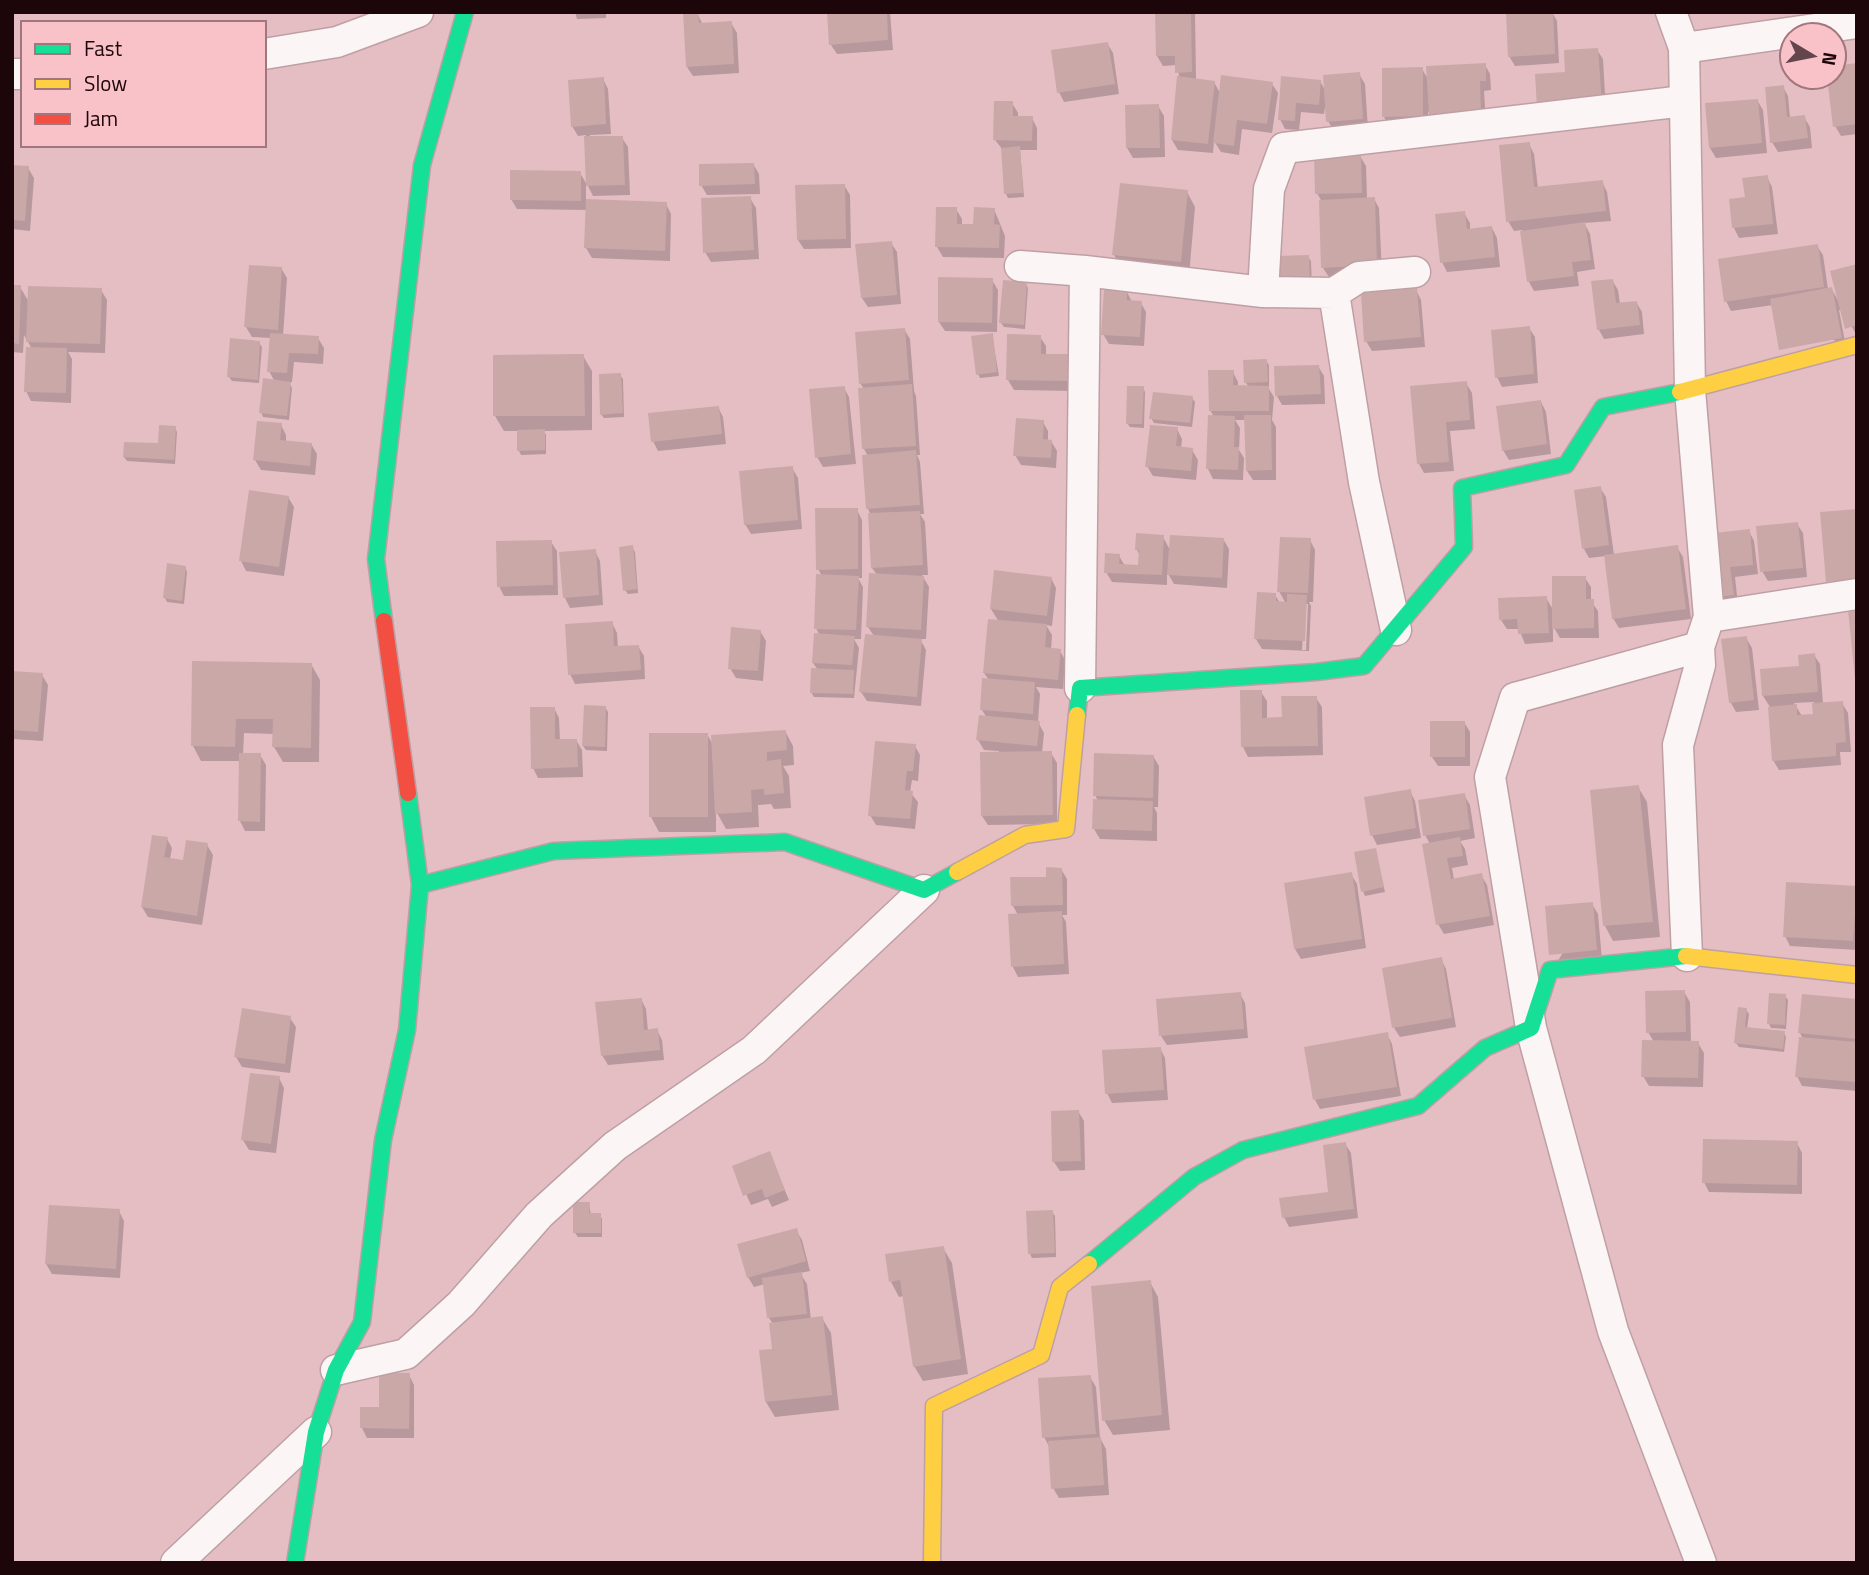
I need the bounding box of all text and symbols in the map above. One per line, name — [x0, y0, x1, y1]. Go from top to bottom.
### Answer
legend — [21, 21, 266, 147]
north arrow — [1778, 21, 1848, 91]
text: Fast — [84, 32, 123, 64]
text: N — [1815, 50, 1846, 68]
text: Slow — [84, 67, 127, 99]
text: Jam — [84, 102, 118, 134]

